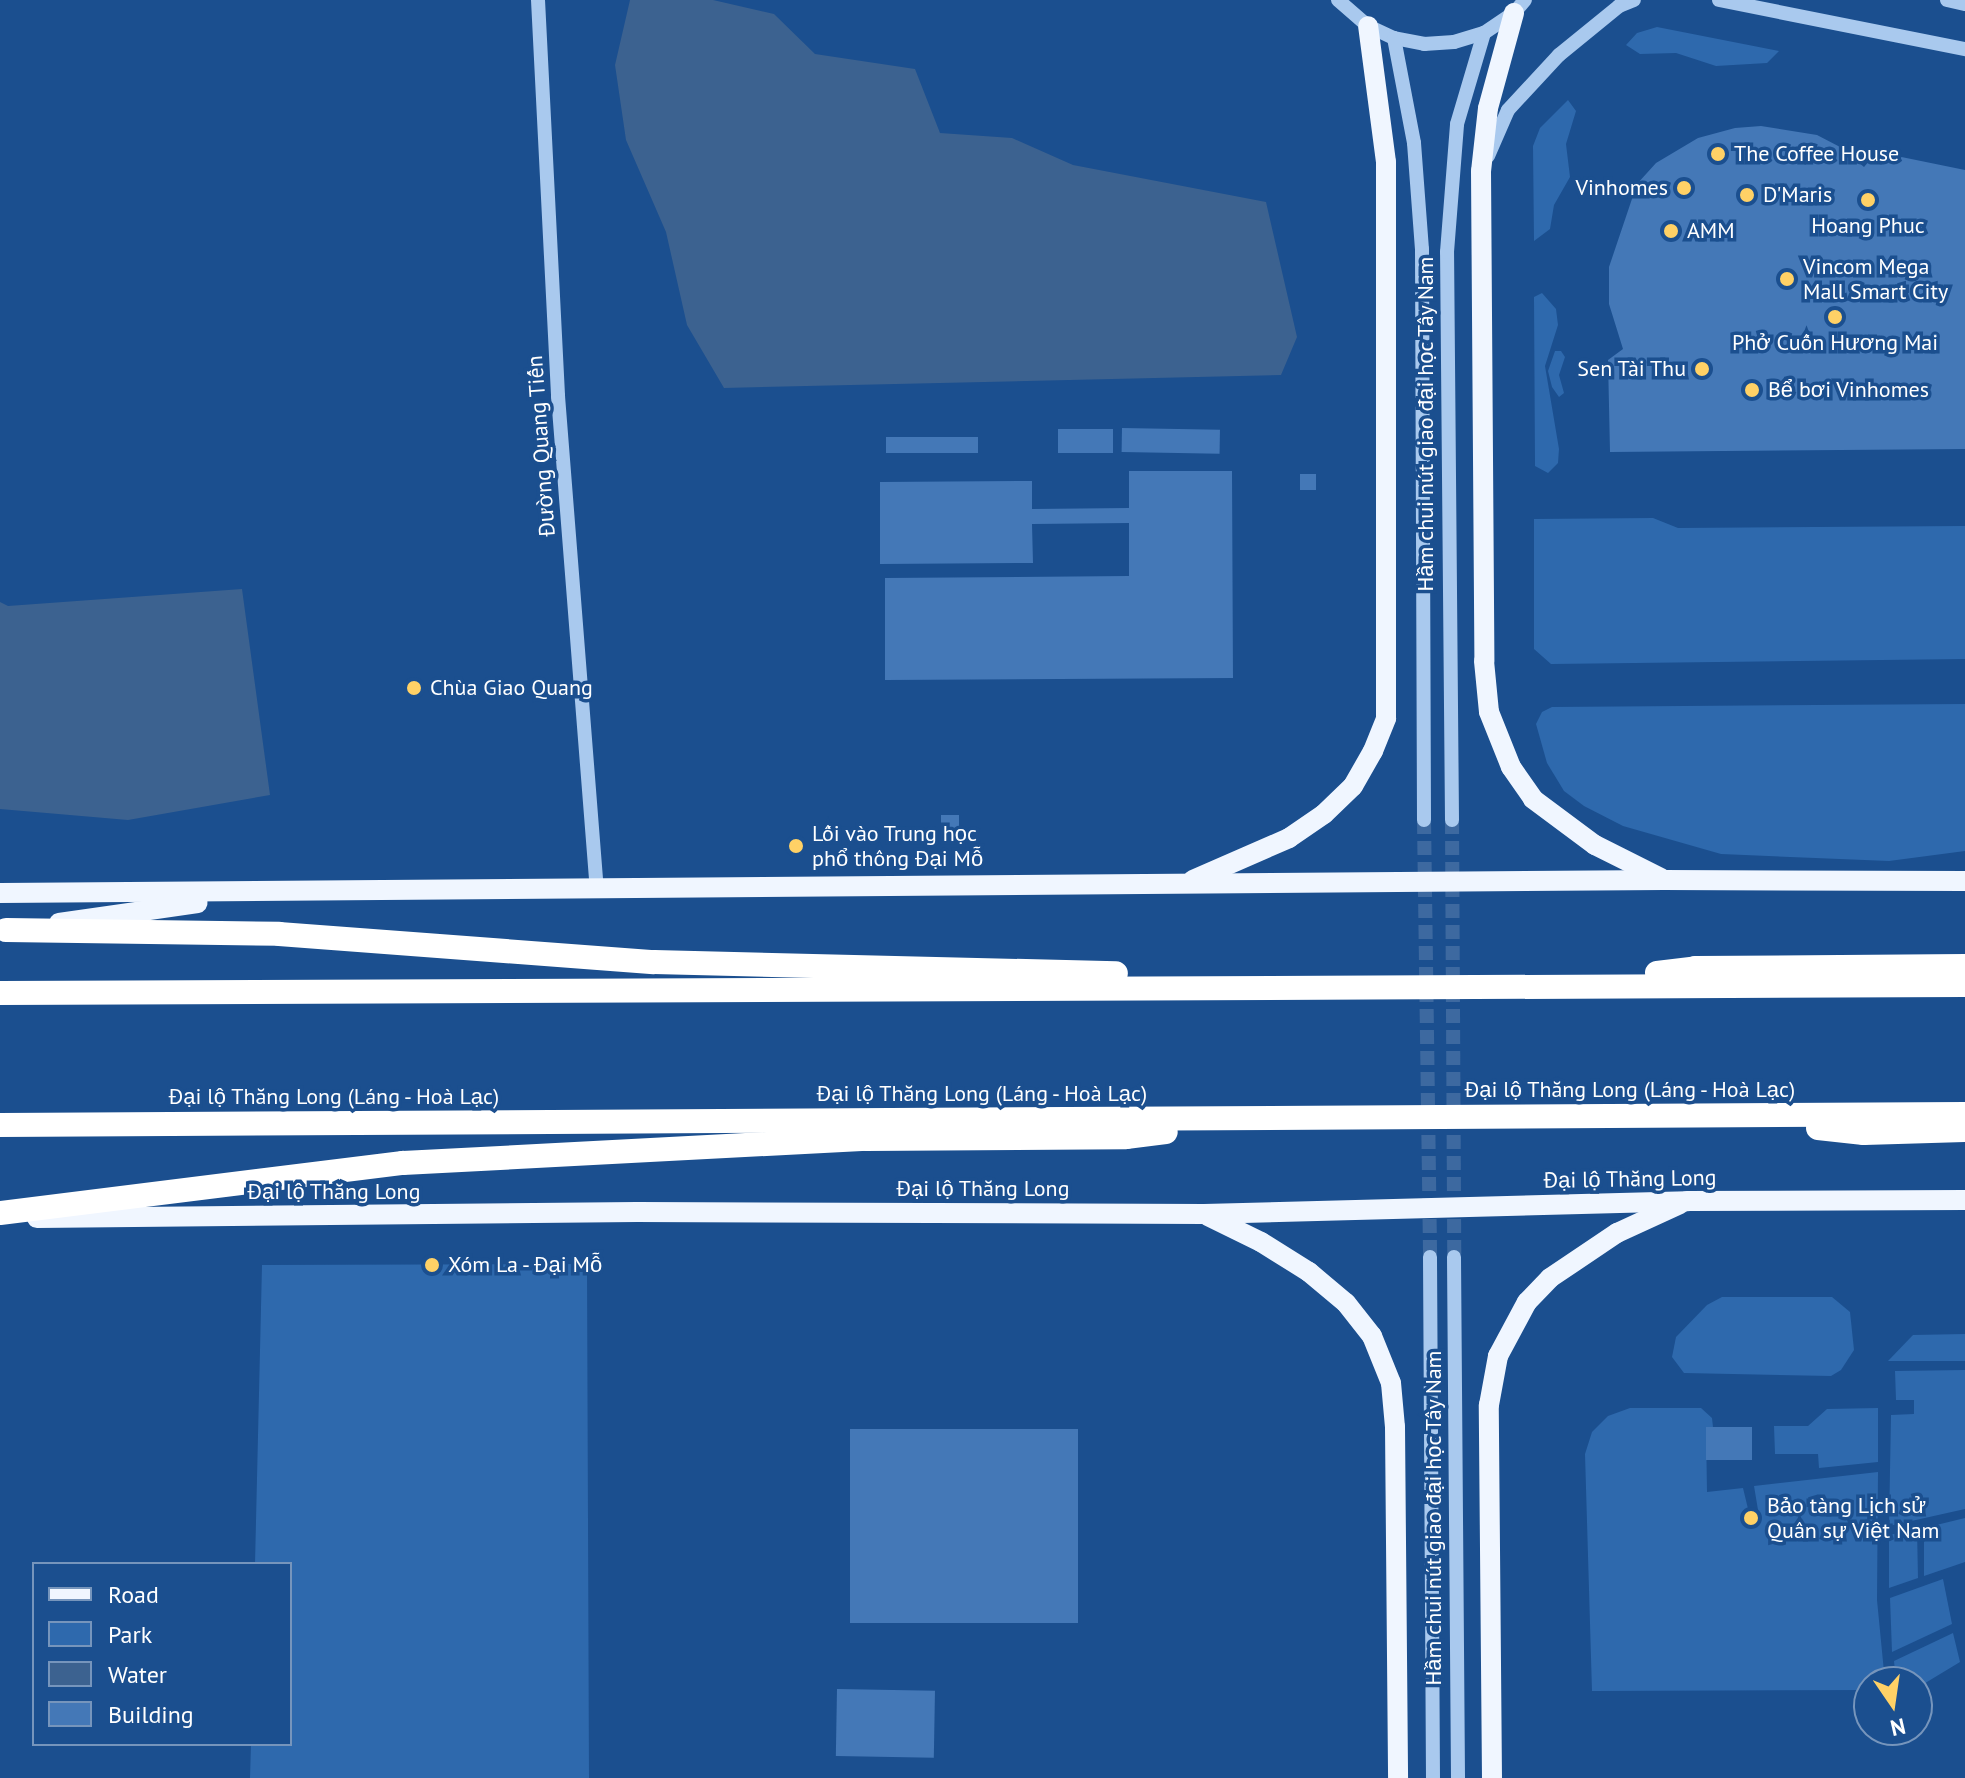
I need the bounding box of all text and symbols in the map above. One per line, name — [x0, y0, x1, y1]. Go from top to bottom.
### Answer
place label: The Coffee House — [1734, 141, 1899, 167]
marker: The Coffee House — [1709, 145, 1727, 163]
place label: Vinhomes — [1575, 175, 1668, 201]
marker: Vinhomes — [1675, 179, 1693, 197]
place label: D'Maris — [1763, 182, 1832, 208]
marker: D'Maris — [1738, 186, 1756, 204]
marker: Hoang Phuc — [1859, 191, 1877, 209]
place label: Hoang Phuc — [1811, 213, 1925, 239]
place label: AMM — [1687, 218, 1735, 244]
marker: AMM — [1662, 222, 1680, 240]
place label: Vincom Mega Mall Smart City — [1803, 253, 1948, 304]
street label: Hầm chui nút giao đại học Tây Nam — [1413, 256, 1439, 592]
marker: Vincom Mega Mall Smart City — [1778, 270, 1796, 288]
marker: Phở Cuốn Hương Mai — [1826, 308, 1844, 326]
place label: Phở Cuốn Hương Mai — [1732, 330, 1938, 356]
street label: Đường Quang Tiến — [521, 354, 561, 538]
place label: Sen Tài Thu — [1576, 356, 1686, 382]
marker: Sen Tài Thu — [1693, 360, 1711, 378]
place label: Bể bơi Vinhomes — [1768, 377, 1930, 403]
marker: Bể bơi Vinhomes — [1743, 381, 1761, 399]
place label: Chùa Giao Quang — [430, 675, 593, 701]
marker: Chùa Giao Quang — [405, 679, 423, 697]
place label: Lối vào Trung học phổ thông Đại Mỗ — [812, 820, 983, 872]
marker: Lối vào Trung học phổ thông Đại Mỗ — [787, 837, 805, 855]
street label: Đại lộ Thăng Long (Láng - Hoà Lạc) — [1463, 1077, 1797, 1103]
street label: Đại lộ Thăng Long (Láng - Hoà Lạc) — [815, 1081, 1149, 1107]
street label: Đại lộ Thăng Long (Láng - Hoà Lạc) — [167, 1084, 501, 1110]
street label: Đại lộ Thăng Long — [1543, 1164, 1717, 1194]
street label: Đại lộ Thăng Long — [896, 1176, 1070, 1202]
street label: Đại lộ Thăng Long — [247, 1179, 421, 1205]
place label: Xóm La - Đại Mỗ — [448, 1252, 606, 1278]
marker: Xóm La - Đại Mỗ — [423, 1256, 441, 1274]
street label: Hầm chui nút giao đại học Tây Nam — [1421, 1350, 1447, 1686]
place label: Bảo tàng Lịch sử Quân sự Việt Nam — [1767, 1492, 1940, 1544]
marker: Bảo tàng Lịch sử Quân sự Việt Nam — [1742, 1509, 1760, 1527]
legend — [32, 1562, 292, 1746]
text: Road — [108, 1579, 159, 1610]
text: Park — [108, 1619, 152, 1650]
text: Water — [108, 1659, 167, 1690]
north arrow — [1853, 1666, 1933, 1746]
text: Building — [108, 1699, 194, 1730]
text: N — [1888, 1712, 1908, 1743]

